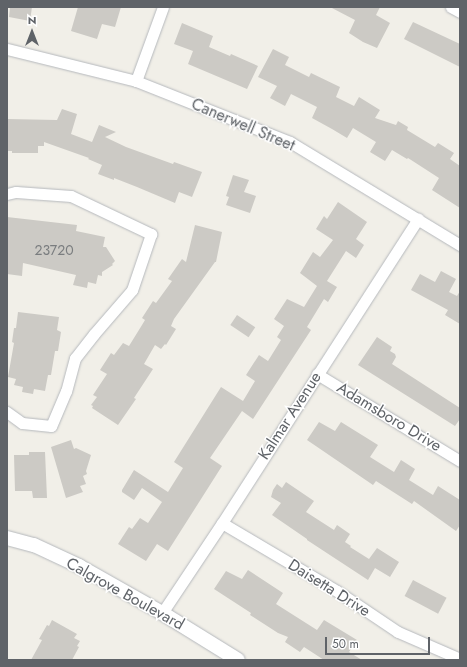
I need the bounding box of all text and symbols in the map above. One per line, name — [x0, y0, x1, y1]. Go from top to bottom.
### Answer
north arrow — [12, 12, 52, 52]
text: N — [28, 12, 36, 28]
street label: Canerwell Street — [188, 95, 298, 155]
house number: 23720 — [34, 242, 74, 258]
street label: Kalmar Avenue — [255, 369, 325, 463]
street label: Adamsboro Drive — [333, 378, 445, 456]
street label: Calgrove Boulevard — [63, 554, 187, 634]
street label: Daisetta Drive — [284, 555, 374, 621]
scale bar — [327, 629, 432, 655]
text: 50 m — [332, 635, 359, 653]

